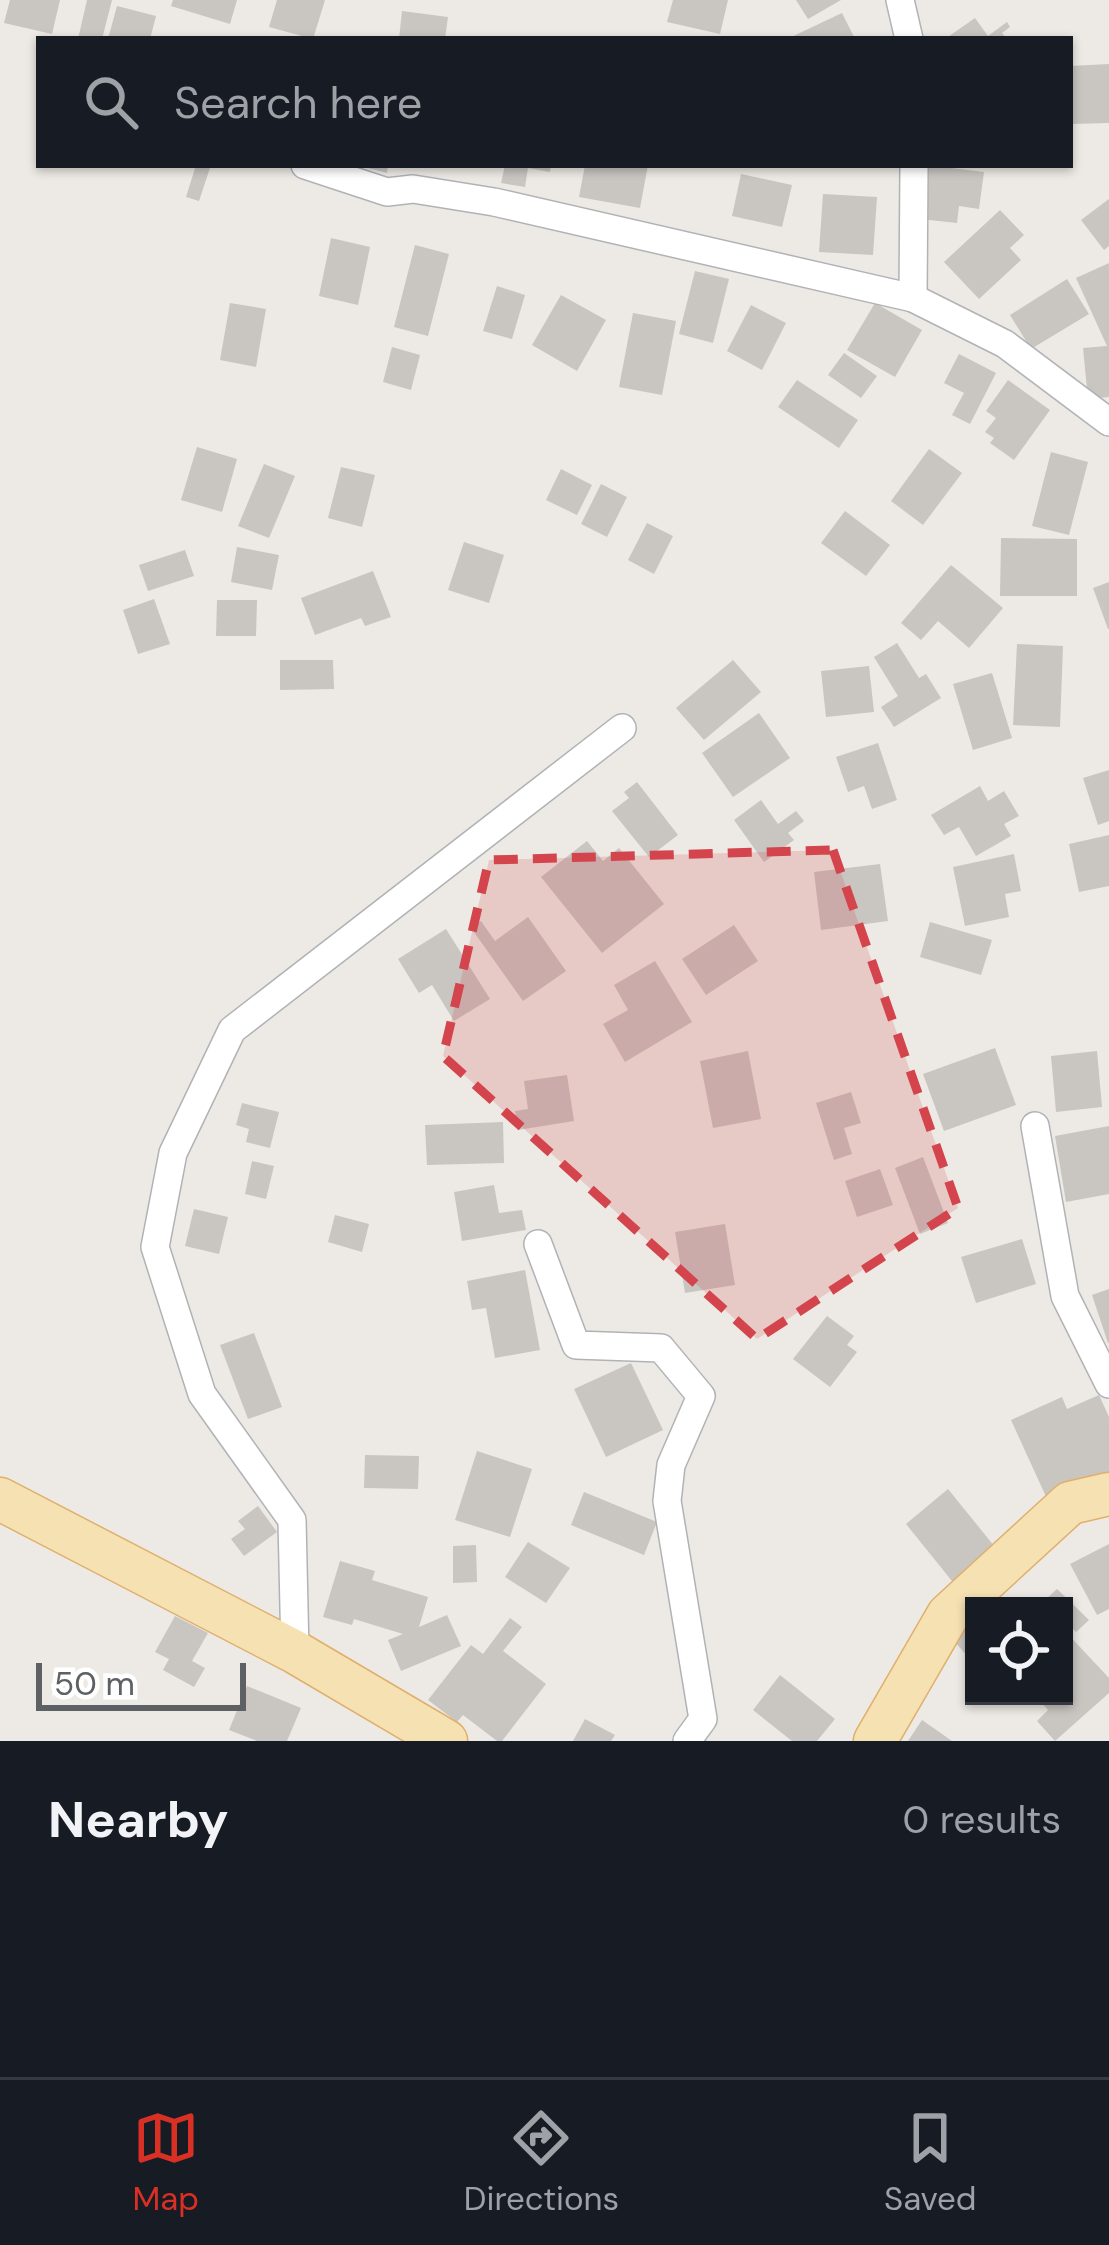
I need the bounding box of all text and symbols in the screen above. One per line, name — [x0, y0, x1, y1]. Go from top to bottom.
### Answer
search box — [36, 36, 1073, 168]
icon: search — [78, 69, 144, 135]
text: Search here — [174, 73, 422, 132]
map controls — [965, 1597, 1073, 1705]
button: locate — [965, 1597, 1073, 1705]
scale bar — [36, 1657, 246, 1710]
text: 50 m — [54, 1662, 135, 1705]
text: Nearby — [48, 1786, 229, 1853]
text: 0 results — [903, 1794, 1061, 1845]
tab: Map — [132, 2105, 199, 2220]
tab: Directions — [464, 2105, 619, 2220]
tab: Saved — [884, 2105, 977, 2220]

